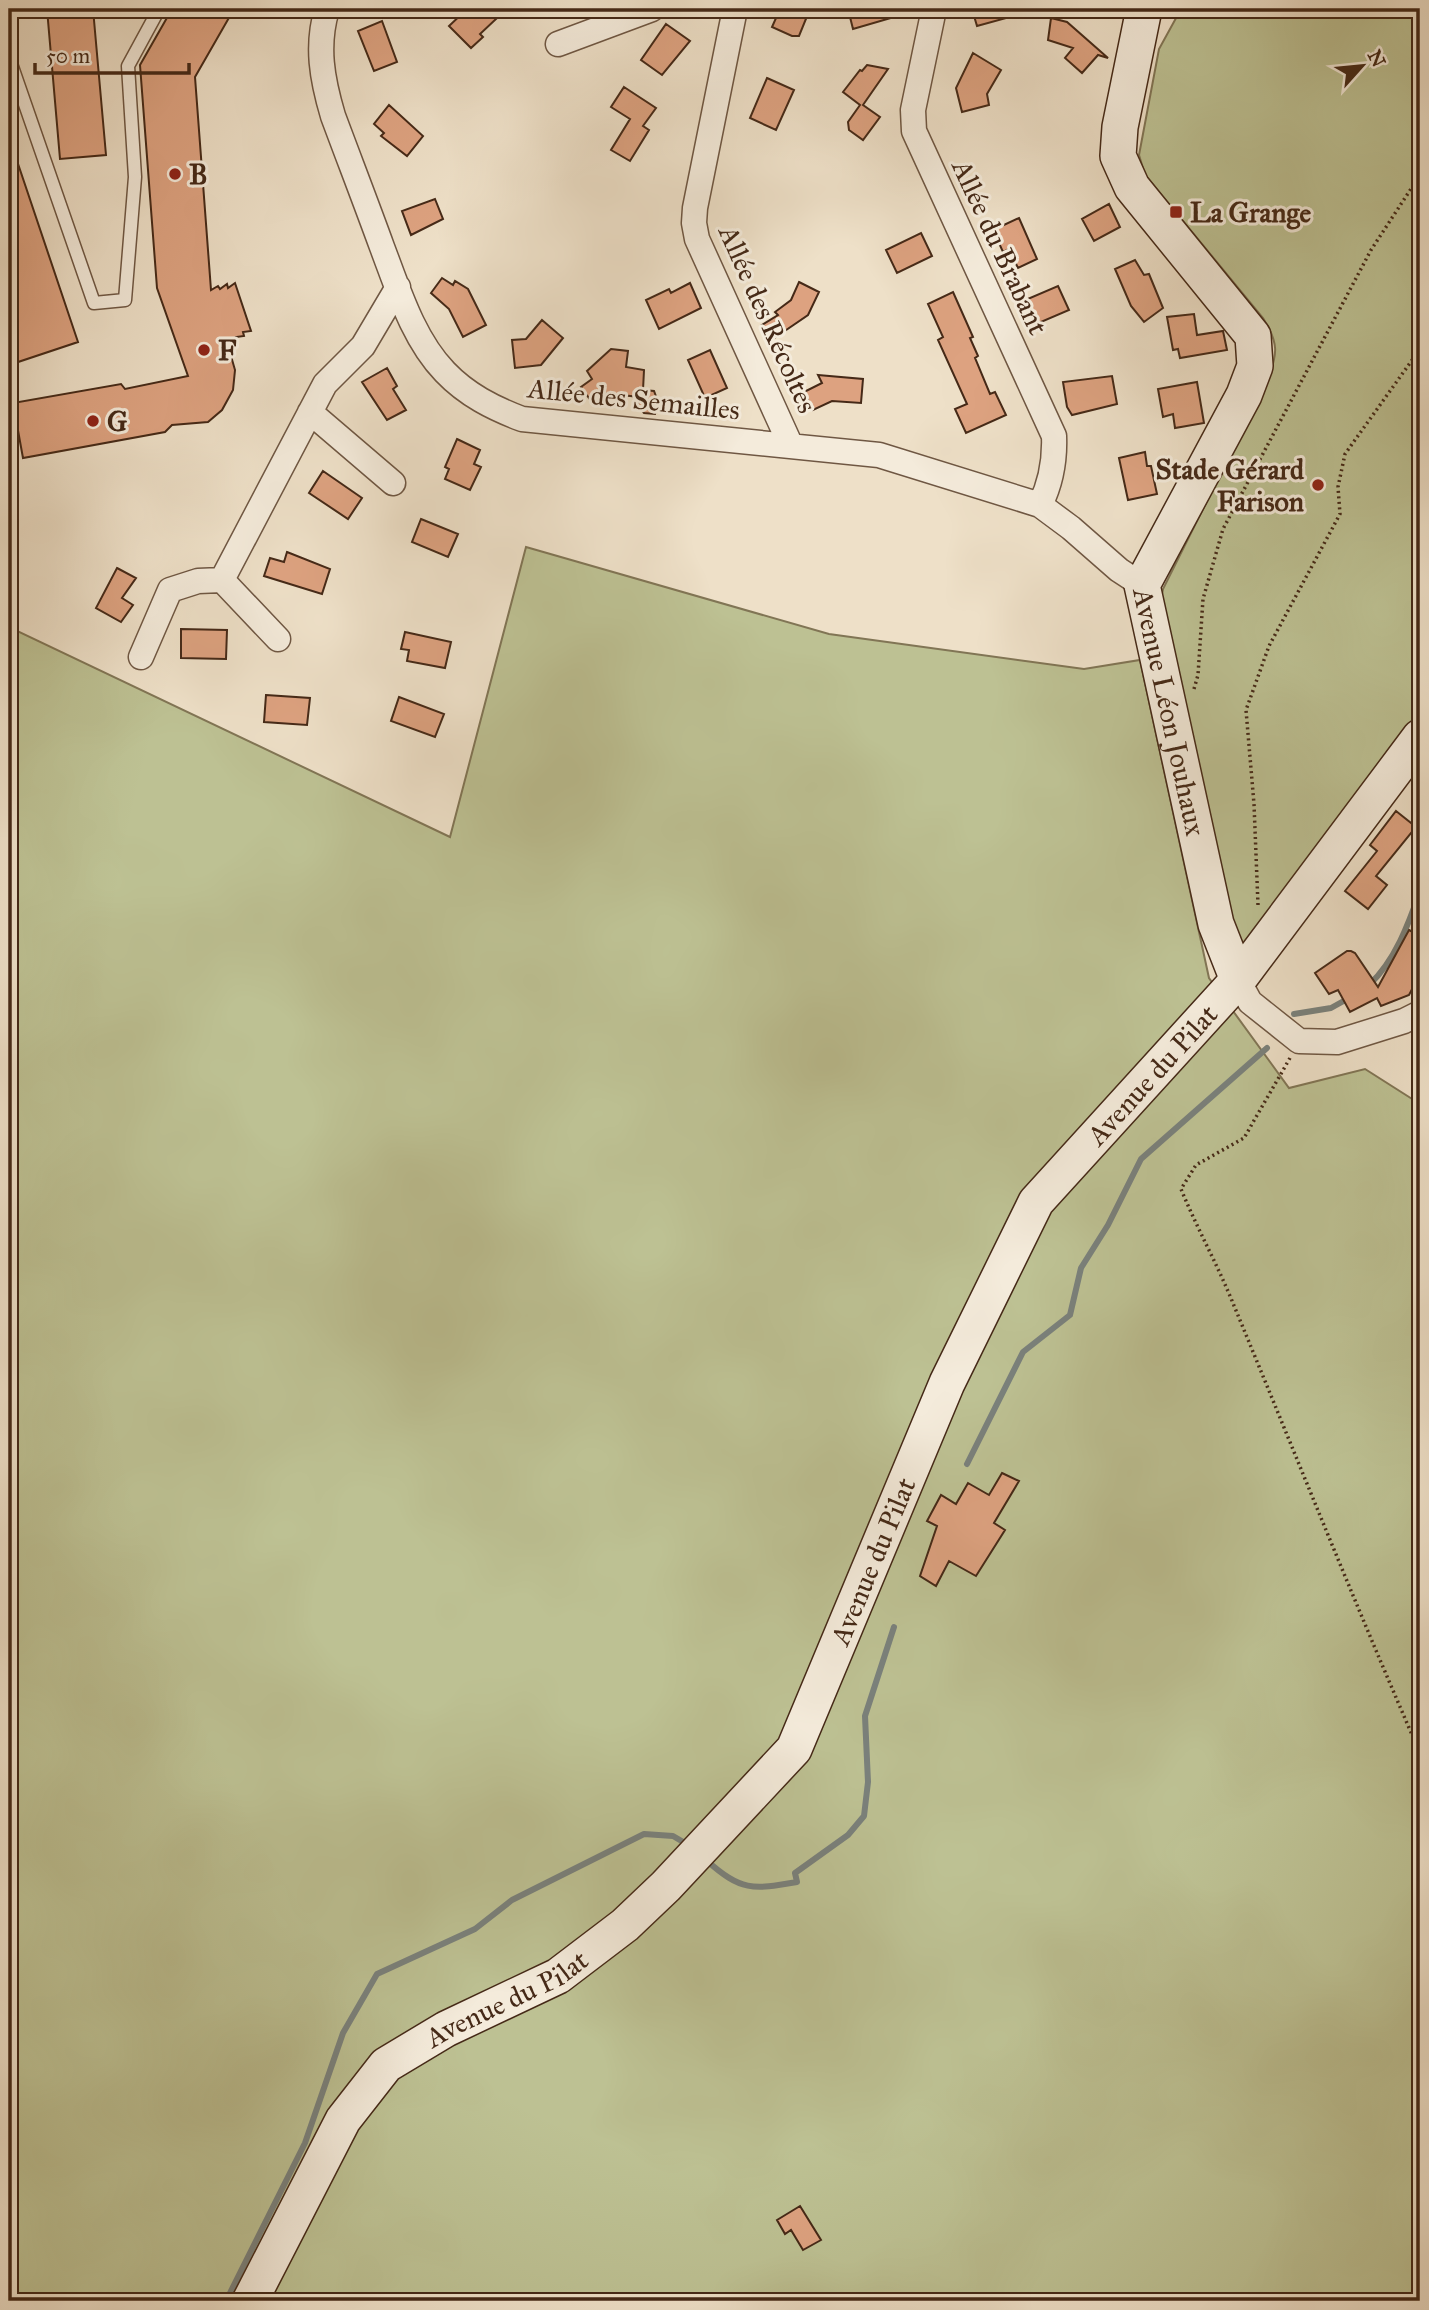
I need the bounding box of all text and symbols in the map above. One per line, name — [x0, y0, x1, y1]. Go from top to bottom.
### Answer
scale bar — [35, 32, 189, 76]
north arrow — [1328, 32, 1398, 102]
text: 50 m — [46, 43, 91, 69]
text: N — [1363, 46, 1391, 71]
street label: Allée du Brabant — [944, 153, 1056, 340]
place label: B — [189, 157, 208, 192]
marker: B — [167, 166, 183, 182]
place label: La Grange — [1190, 195, 1312, 230]
marker: La Grange — [1168, 204, 1184, 220]
street label: Allée des Récoltes — [711, 219, 825, 418]
place label: F — [218, 333, 237, 368]
marker: F — [196, 342, 212, 358]
street label: Allée des Semailles — [525, 370, 742, 428]
place label: G — [107, 404, 128, 439]
marker: G — [85, 413, 101, 429]
place label: Stade Gérard Farison — [1156, 452, 1305, 519]
marker: Stade Gérard Farison — [1310, 477, 1326, 493]
street label: Avenue Léon Jouhaux — [1125, 584, 1214, 840]
street label: Avenue du Pilat — [1078, 997, 1225, 1153]
street label: Avenue du Pilat — [822, 1472, 923, 1651]
street label: Avenue du Pilat — [418, 1942, 595, 2056]

